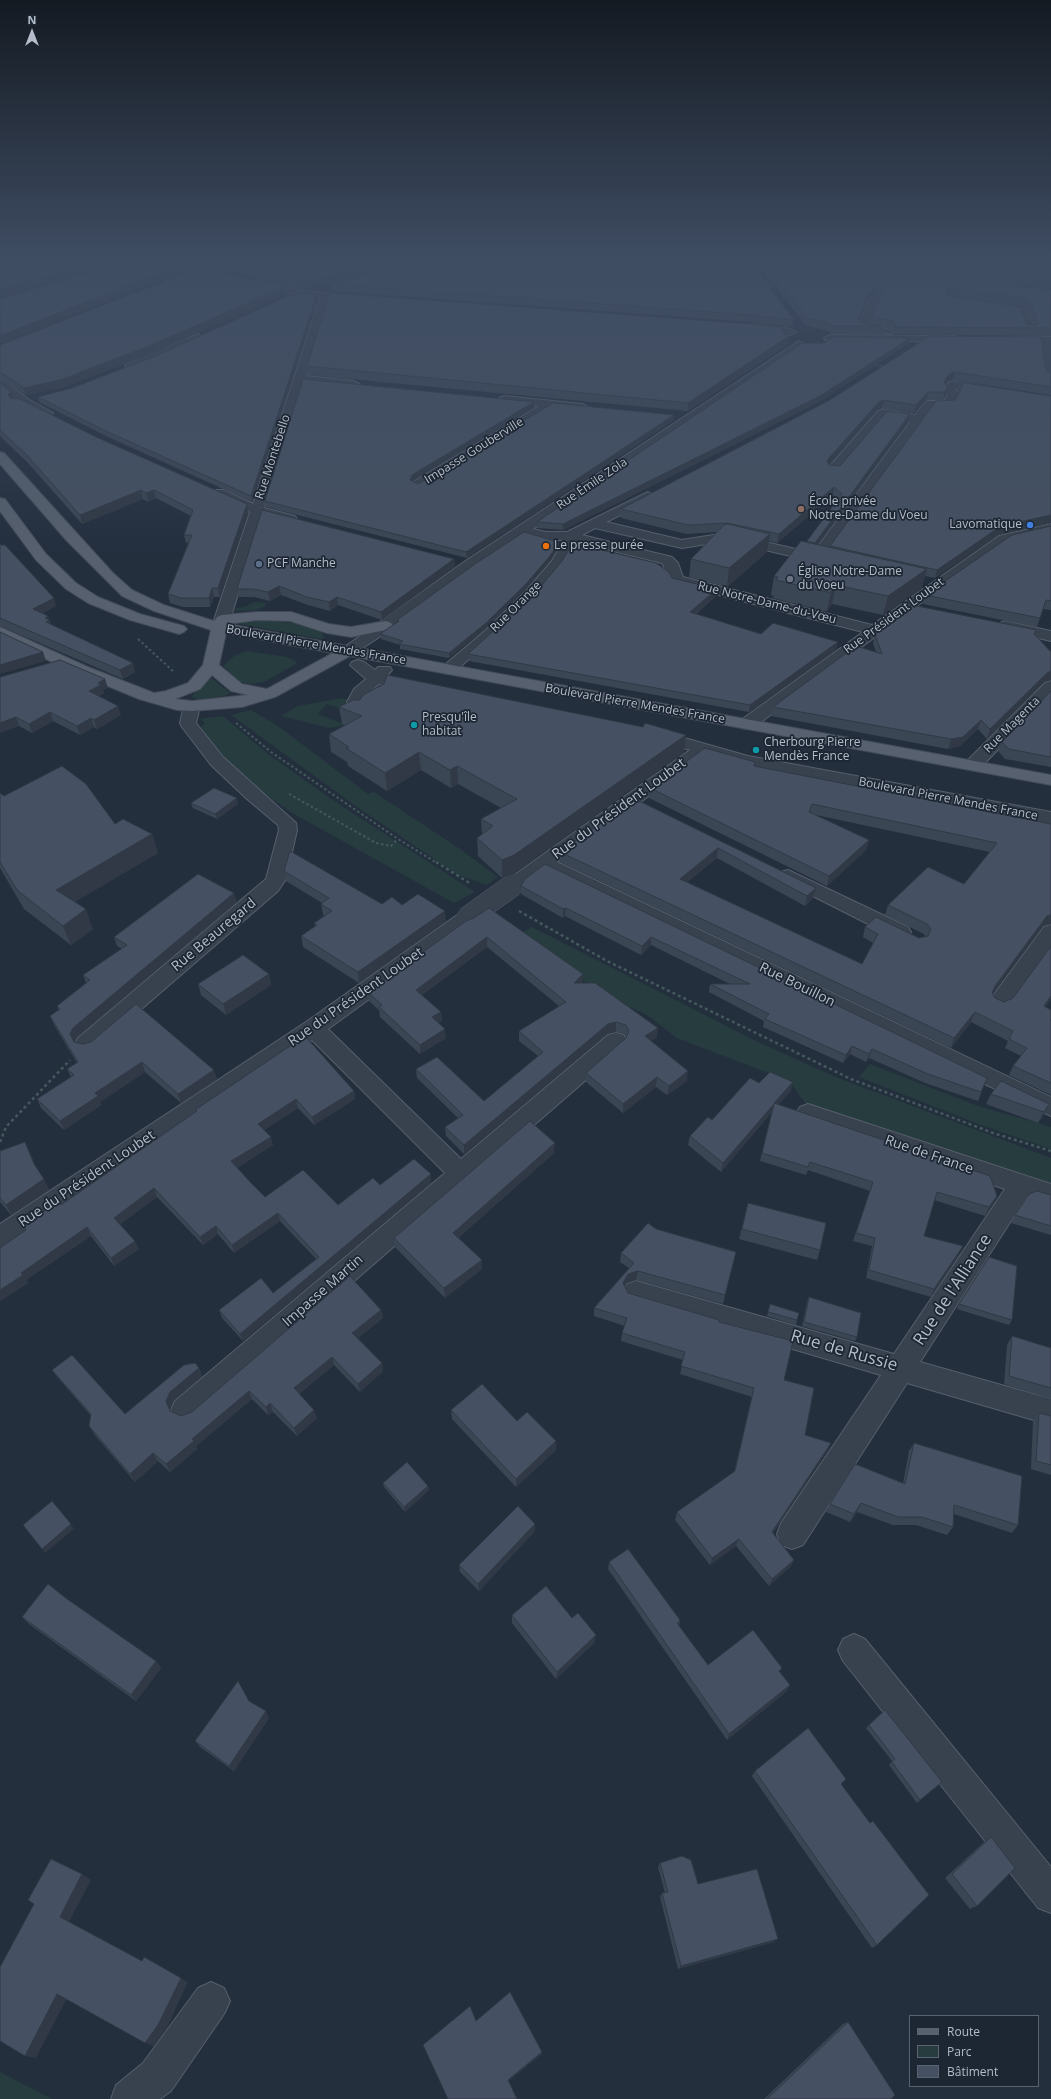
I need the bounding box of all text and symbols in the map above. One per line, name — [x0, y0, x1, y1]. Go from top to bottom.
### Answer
north arrow — [12, 12, 52, 52]
text: N — [28, 12, 36, 27]
street label: Rue Montebello — [252, 413, 294, 501]
street label: Impasse Gouberville — [422, 415, 526, 487]
street label: Rue Émile Zola — [554, 455, 630, 513]
place label: École privée Notre-Dame du Voeu — [809, 495, 928, 523]
marker: École privée Notre-Dame du Voeu — [796, 504, 806, 514]
place label: Lavomatique — [949, 518, 1022, 532]
marker: Lavomatique — [1025, 520, 1035, 530]
place label: Le presse purée — [554, 539, 643, 553]
marker: Le presse purée — [541, 541, 551, 551]
place label: PCF Manche — [267, 557, 336, 571]
marker: PCF Manche — [254, 559, 264, 569]
place label: Église Notre-Dame du Voeu — [798, 565, 902, 593]
marker: Église Notre-Dame du Voeu — [785, 574, 795, 584]
street label: Rue Président Loubet — [841, 575, 947, 657]
street label: Rue Orange — [488, 579, 544, 635]
street label: Rue Notre-Dame-du-Vœu — [696, 579, 838, 627]
street label: Boulevard Pierre Mendes France — [225, 622, 407, 668]
street label: Boulevard Pierre Mendes France — [544, 681, 726, 727]
street label: Rue Magenta — [981, 694, 1043, 756]
place label: Presqu'île habitat — [422, 711, 477, 739]
marker: Presqu'île habitat — [409, 720, 419, 730]
place label: Cherbourg Pierre Mendès France — [764, 736, 861, 764]
marker: Cherbourg Pierre Mendès France — [751, 745, 761, 755]
street label: Rue du Président Loubet — [549, 755, 689, 863]
street label: Boulevard Pierre Mendes France — [857, 775, 1039, 823]
street label: Rue Beauregard — [168, 895, 260, 975]
street label: Rue du Président Loubet — [285, 944, 427, 1050]
street label: Rue Bouillon — [756, 959, 838, 1011]
street label: Rue du Président Loubet — [16, 1127, 158, 1231]
street label: Rue de France — [882, 1132, 976, 1178]
street label: Rue de l'Alliance — [909, 1231, 997, 1349]
street label: Impasse Martin — [279, 1251, 367, 1331]
street label: Rue de Russie — [788, 1326, 900, 1376]
legend — [909, 2015, 1039, 2087]
text: Route — [947, 2023, 980, 2040]
text: Parc — [947, 2043, 972, 2060]
text: Bâtiment — [947, 2063, 998, 2080]

